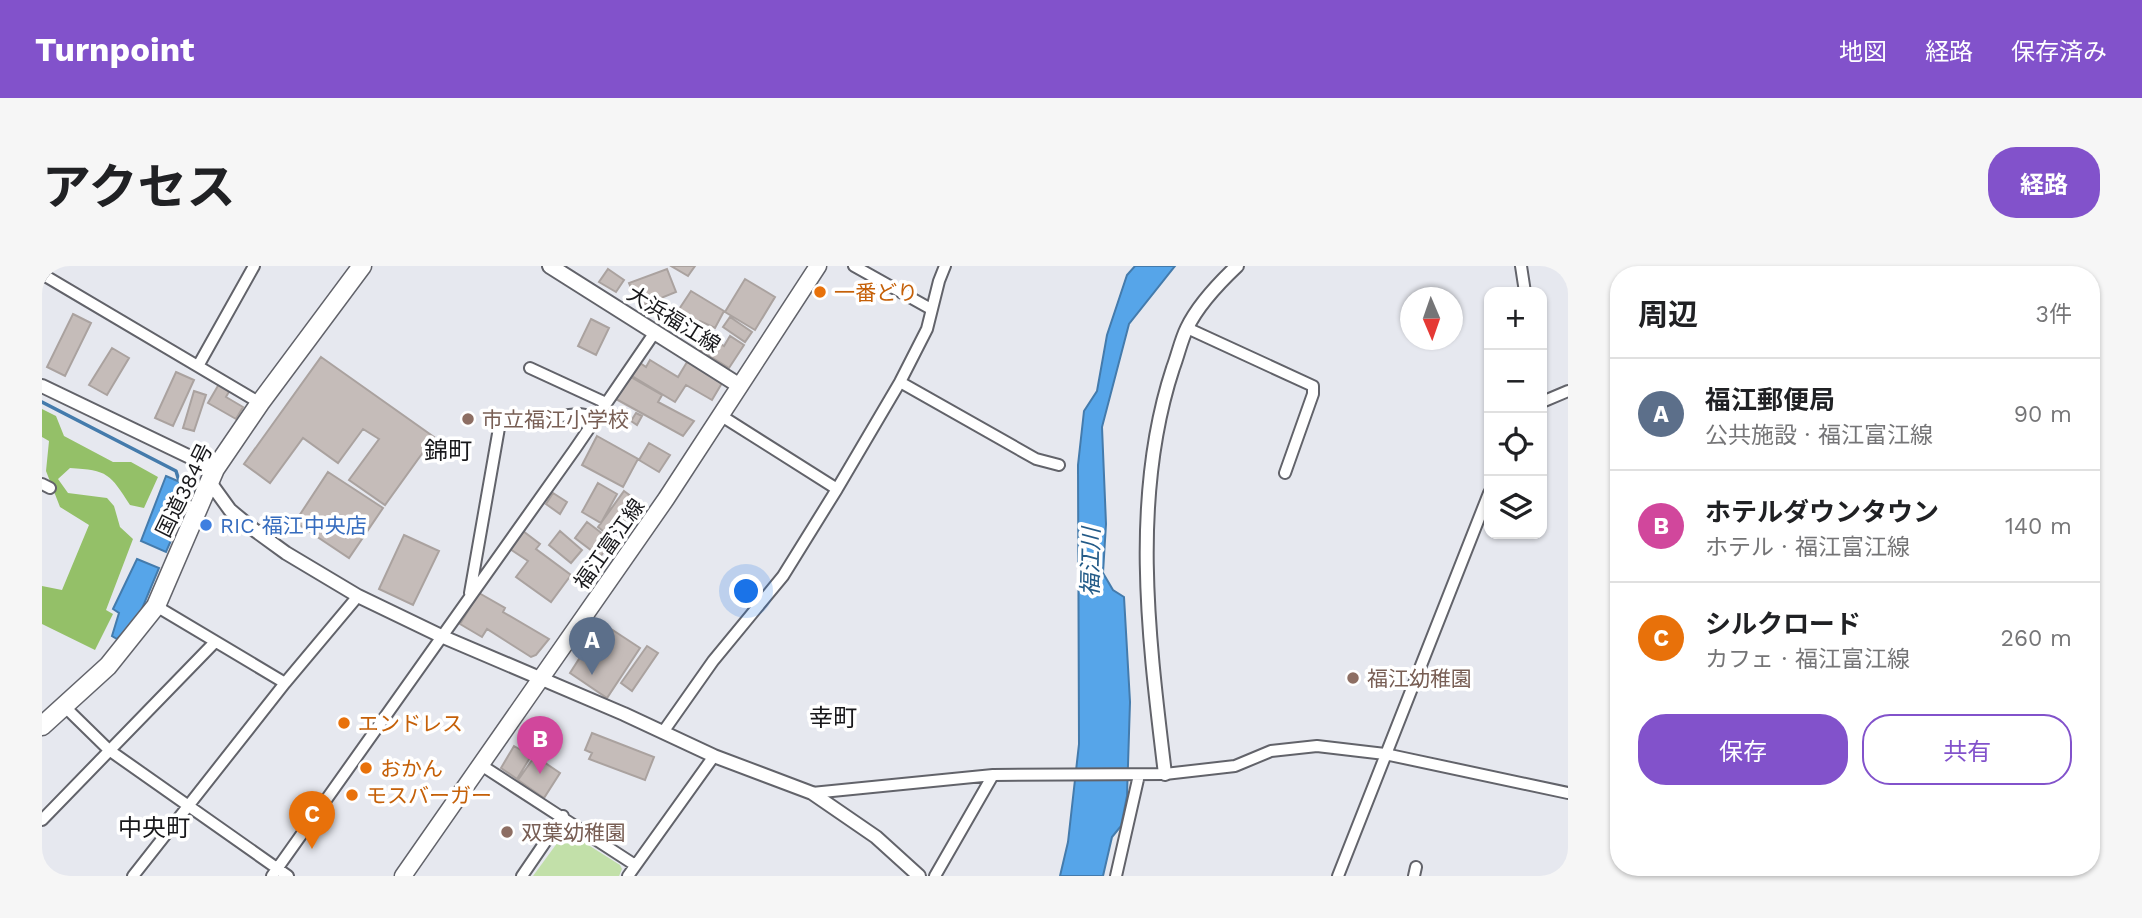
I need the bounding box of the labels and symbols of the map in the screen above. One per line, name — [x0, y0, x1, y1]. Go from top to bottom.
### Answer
place label: 一番どり — [834, 280, 918, 305]
street label: 大浜福江線 — [623, 281, 725, 357]
marker: 一番どり — [812, 284, 828, 300]
north arrow — [1400, 287, 1463, 350]
place label: 市立福江小学校 — [482, 407, 629, 432]
marker: 市立福江小学校 — [460, 411, 476, 427]
district label: 錦町 — [424, 437, 472, 465]
street label: 国道384号 — [151, 439, 217, 541]
street label: 福江富江線 — [569, 494, 649, 594]
place label: RIC 福江中央店 — [220, 513, 367, 538]
marker: RIC 福江中央店 — [198, 517, 214, 533]
water label: 福江川 — [1077, 524, 1105, 597]
your location — [729, 574, 763, 608]
pin: A — [569, 617, 615, 675]
place label: 福江幼稚園 — [1367, 666, 1472, 691]
marker: 福江幼稚園 — [1345, 670, 1361, 686]
district label: 幸町 — [809, 704, 857, 732]
place label: エンドレス — [358, 711, 463, 736]
marker: エンドレス — [336, 715, 352, 731]
pin: B — [517, 716, 563, 774]
place label: おかん — [380, 756, 443, 781]
marker: おかん — [358, 760, 374, 776]
place label: モスバーガー — [366, 783, 492, 808]
marker: モスバーガー — [344, 787, 360, 803]
pin: C — [289, 791, 335, 849]
district label: 中央町 — [118, 814, 190, 842]
place label: 双葉幼稚園 — [521, 820, 626, 845]
marker: 双葉幼稚園 — [499, 824, 515, 840]

